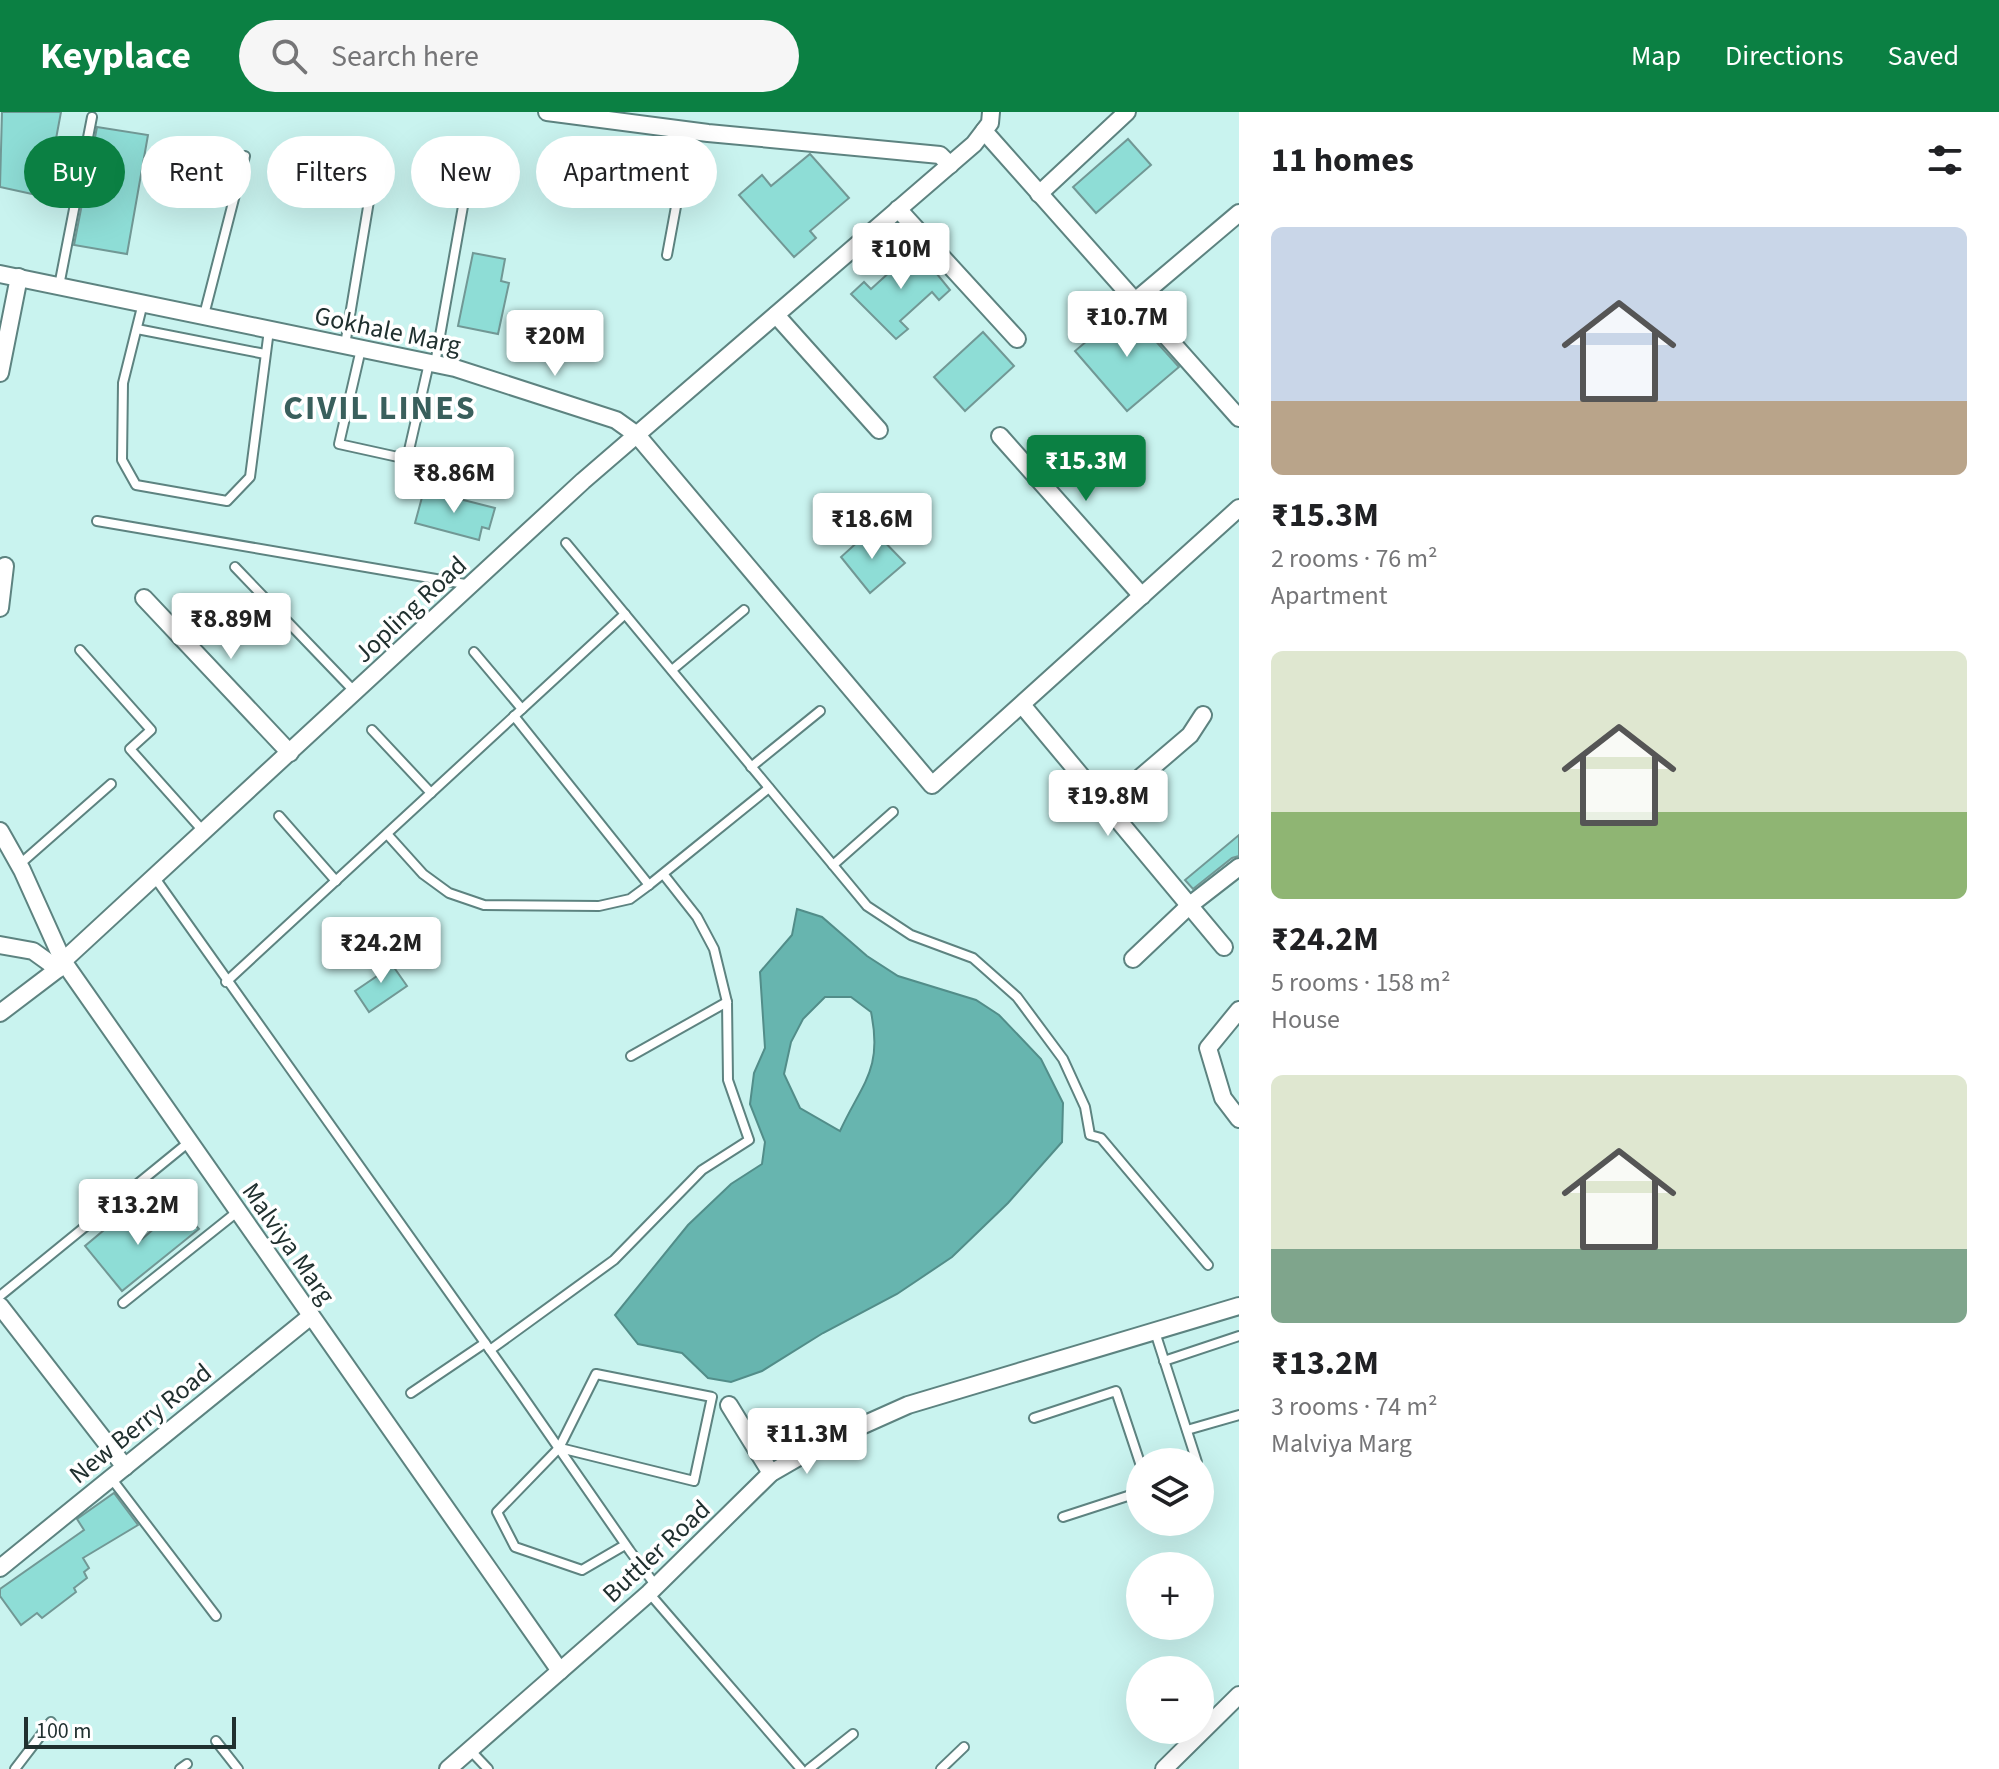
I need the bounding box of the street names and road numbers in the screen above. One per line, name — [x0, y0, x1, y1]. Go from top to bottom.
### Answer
street label: Gokhale Marg — [311, 297, 465, 364]
street label: Jopling Road — [346, 547, 475, 671]
street label: Malviya Marg — [233, 1175, 344, 1312]
street label: New Berry Road — [61, 1354, 219, 1492]
street label: Buttler Road — [594, 1491, 719, 1611]

